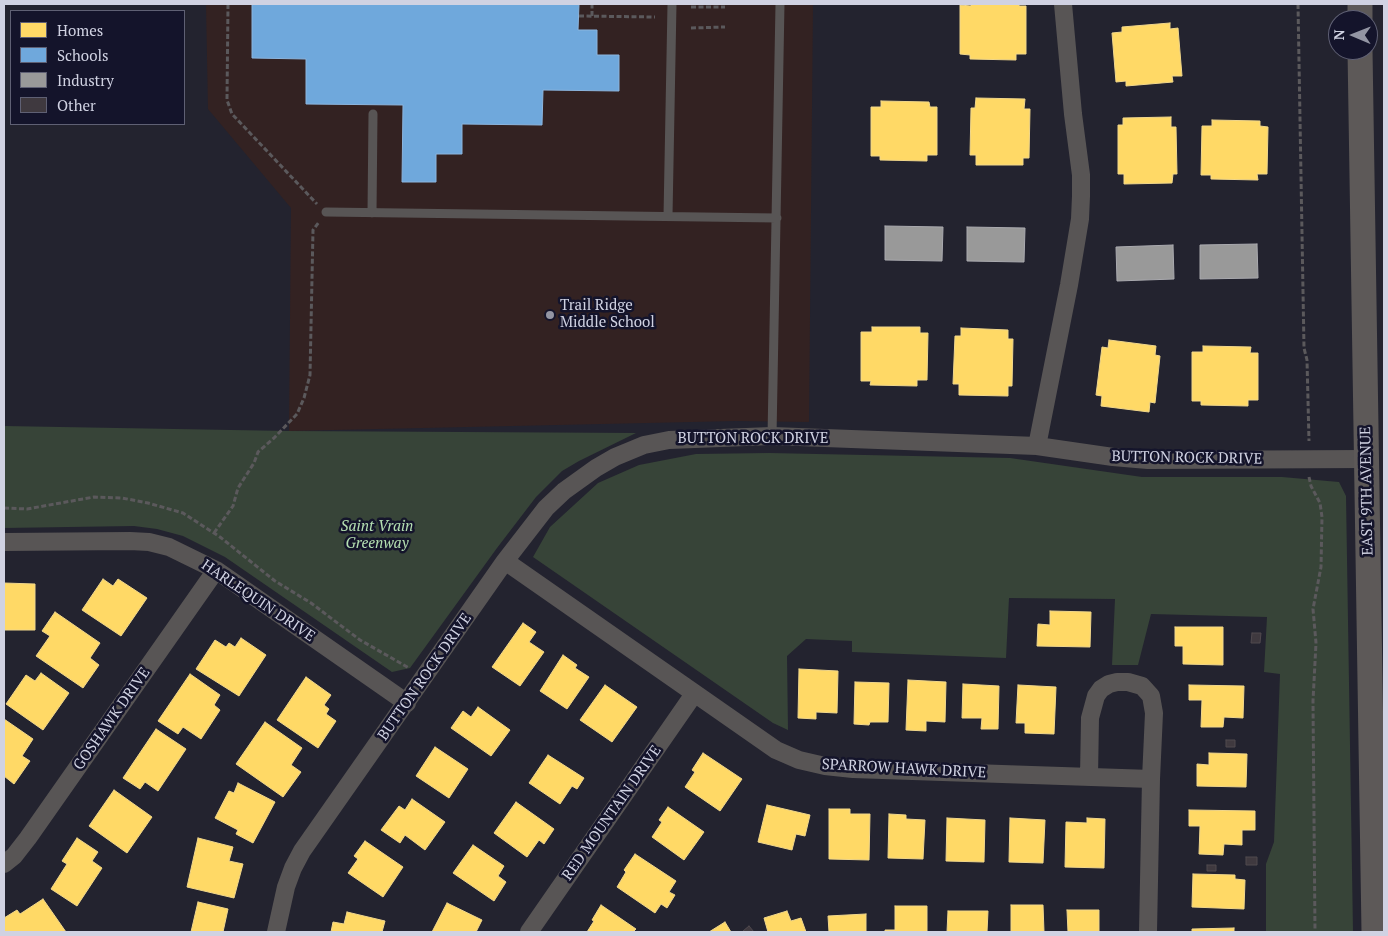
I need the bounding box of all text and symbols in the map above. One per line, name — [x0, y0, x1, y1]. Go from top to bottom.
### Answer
legend — [10, 10, 185, 125]
north arrow — [1328, 10, 1378, 60]
text: Homes — [57, 20, 103, 40]
text: N — [1329, 29, 1348, 40]
text: Schools — [57, 45, 108, 65]
text: Industry — [57, 70, 114, 90]
text: Other — [57, 95, 96, 115]
place label: Trail Ridge Middle School — [560, 297, 655, 332]
marker: Trail Ridge Middle School — [544, 309, 556, 321]
street label: EAST 9TH AVENUE — [1357, 426, 1377, 556]
street label: BUTTON ROCK DRIVE — [678, 430, 828, 448]
street label: BUTTON ROCK DRIVE — [1111, 448, 1263, 468]
park label: Saint Vrain Greenway — [341, 518, 413, 553]
street label: HARLEQUIN DRIVE — [198, 556, 318, 646]
street label: BUTTON ROCK DRIVE — [374, 610, 476, 744]
street label: GOSHAWK DRIVE — [70, 664, 154, 774]
street label: RED MOUNTAIN DRIVE — [559, 742, 665, 884]
street label: SPARROW HAWK DRIVE — [821, 756, 987, 782]

